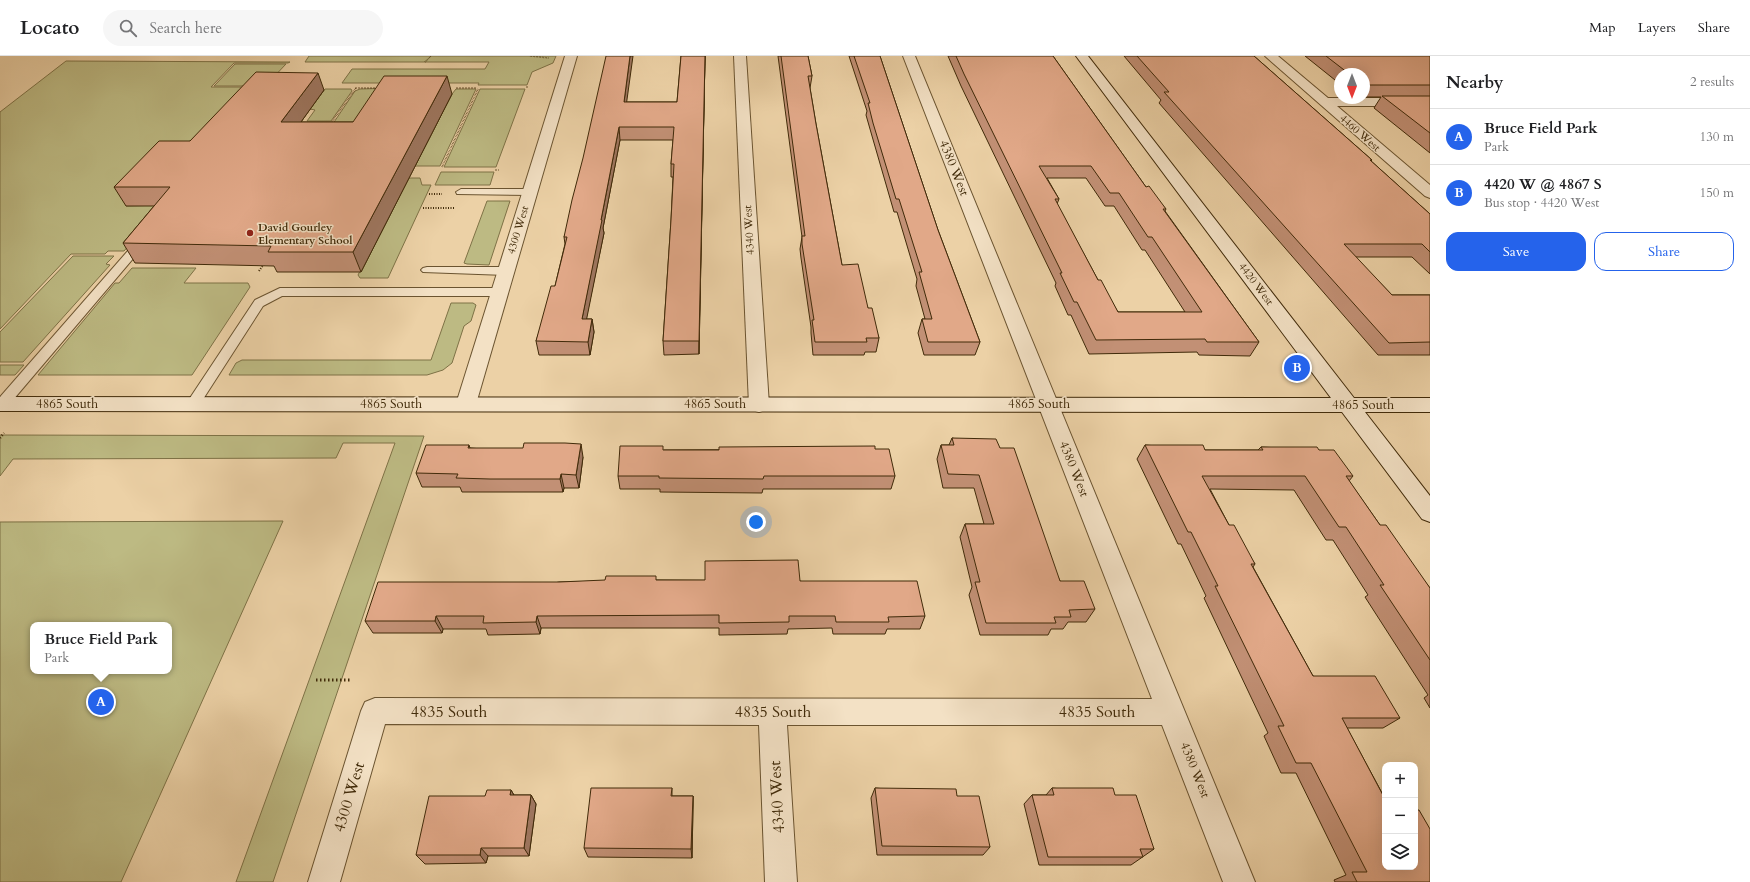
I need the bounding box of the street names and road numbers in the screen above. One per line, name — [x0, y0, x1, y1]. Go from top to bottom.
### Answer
street label: 4460 West — [1336, 111, 1384, 155]
street label: 4380 West — [935, 137, 973, 199]
street label: 4300 West — [504, 204, 533, 256]
street label: 4340 West — [740, 204, 758, 255]
street label: 4420 West — [1235, 260, 1277, 309]
street label: 4865 South — [36, 395, 98, 413]
street label: 4865 South — [360, 395, 422, 413]
street label: 4865 South — [684, 395, 746, 413]
street label: 4865 South — [1008, 395, 1070, 413]
street label: 4865 South — [1332, 396, 1394, 414]
street label: 4380 West — [1055, 438, 1093, 500]
street label: 4835 South — [411, 701, 487, 723]
street label: 4835 South — [735, 701, 811, 723]
street label: 4835 South — [1059, 701, 1135, 723]
street label: 4380 West — [1176, 739, 1214, 801]
street label: 4300 West — [328, 759, 370, 835]
street label: 4340 West — [764, 760, 790, 834]

